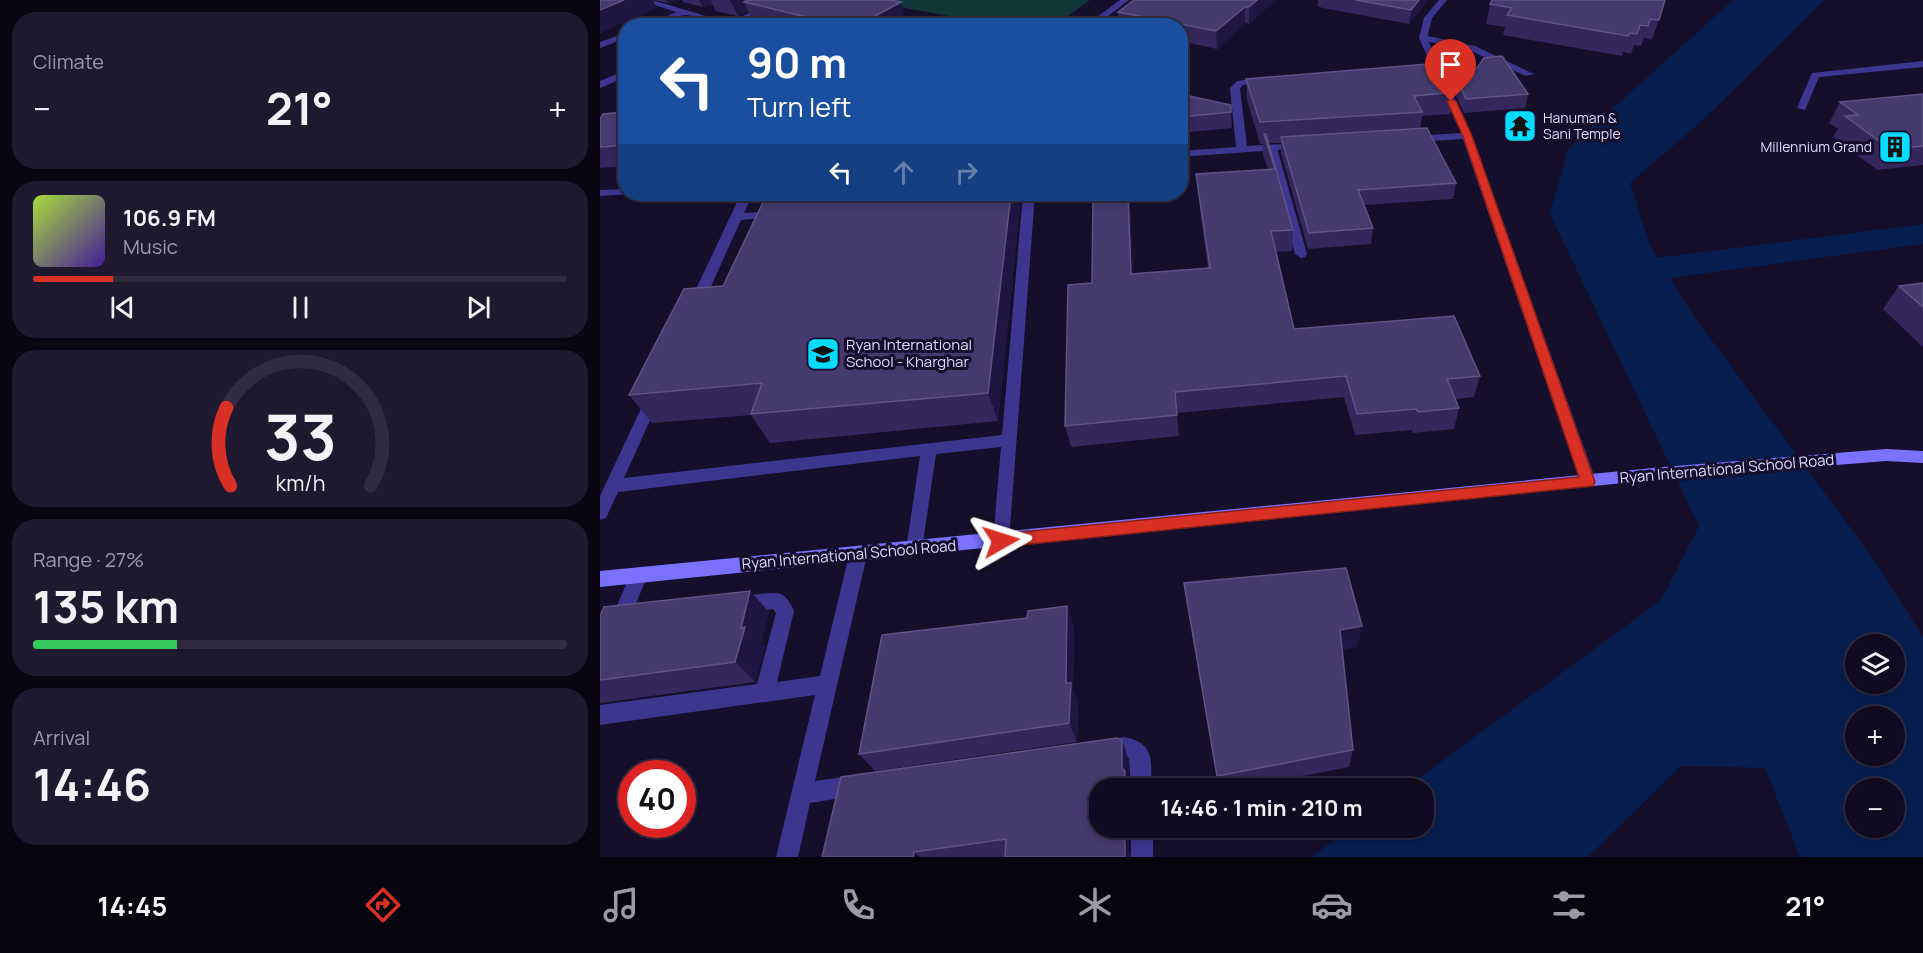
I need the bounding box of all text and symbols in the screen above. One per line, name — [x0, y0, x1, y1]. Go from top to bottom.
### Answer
text: 90 m — [747, 33, 847, 91]
pin — [1425, 39, 1476, 101]
icon: left — [648, 42, 726, 120]
text: Climate — [33, 48, 104, 75]
icon: arrive — [1434, 48, 1467, 81]
text: 21° — [266, 77, 333, 139]
text: − — [33, 86, 51, 131]
text: + — [548, 86, 567, 131]
text: Turn left — [747, 88, 851, 125]
temple icon: Hanuman & Sani Temple — [1502, 108, 1538, 144]
place label: Hanuman & Sani Temple — [1543, 108, 1621, 143]
building icon: Millennium Grand — [1877, 129, 1913, 165]
place label: Millennium Grand — [1761, 137, 1872, 156]
icon: left — [824, 156, 857, 189]
icon: ahead — [887, 156, 920, 189]
icon: right — [950, 156, 983, 189]
text: 106.9 FM — [123, 203, 216, 233]
text: Music — [123, 233, 178, 260]
icon: previous — [106, 291, 139, 324]
icon: pause — [284, 291, 317, 324]
icon: next — [462, 291, 495, 324]
place label: Ryan International School - Kharghar — [846, 334, 972, 372]
school or university icon: Ryan International School - Kharghar — [805, 336, 841, 372]
text: 33 — [264, 393, 336, 479]
street label: Ryan International School Road — [1619, 449, 1835, 488]
text: km/h — [275, 468, 325, 497]
position arrow — [969, 509, 1033, 573]
street label: Ryan International School Road — [741, 535, 957, 574]
text: Range · 27% — [33, 546, 144, 573]
text: 135 km — [33, 575, 179, 637]
map controls — [1845, 634, 1905, 838]
button: layers — [1845, 634, 1905, 694]
button: + — [1845, 706, 1905, 766]
text: Arrival — [33, 724, 90, 751]
text: 14:46 — [33, 753, 151, 815]
speed limit sign: 40 — [618, 760, 696, 838]
button: − — [1845, 778, 1905, 838]
text: 14:46 · 1 min · 210 m — [1160, 793, 1363, 823]
icon: directions — [362, 884, 404, 926]
icon: music — [600, 884, 642, 926]
icon: phone — [837, 884, 879, 926]
icon: climate — [1074, 884, 1116, 926]
icon: car — [1311, 884, 1353, 926]
icon: filters — [1548, 884, 1590, 926]
text: 14:45 — [98, 887, 167, 924]
text: 21° — [1785, 887, 1825, 924]

